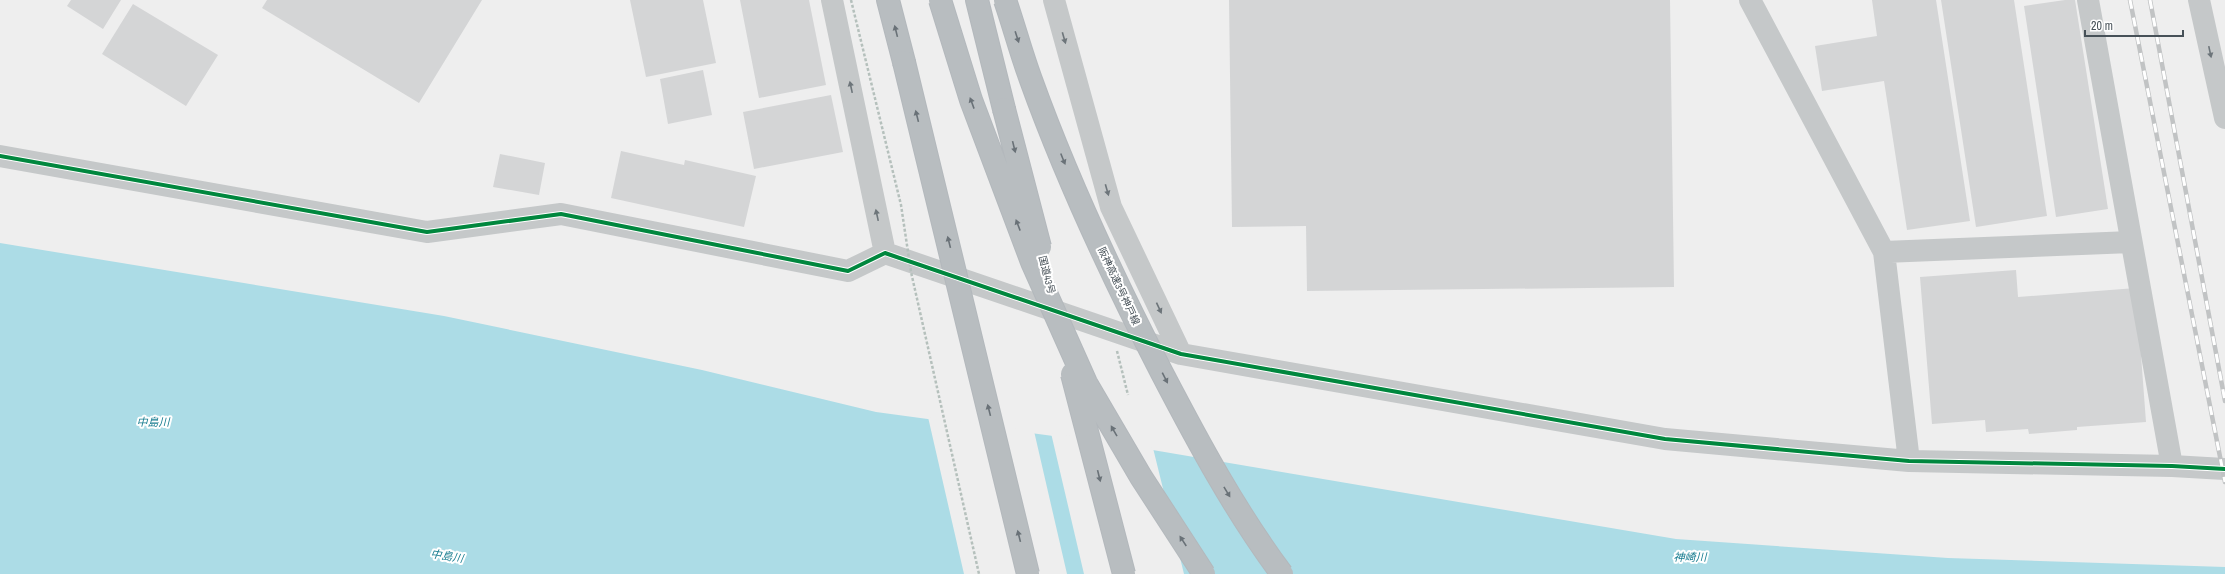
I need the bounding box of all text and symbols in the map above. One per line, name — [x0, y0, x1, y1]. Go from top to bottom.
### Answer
scale bar — [2085, 12, 2183, 38]
text: 20 m — [2091, 18, 2113, 34]
one-way arrow — [893, 25, 899, 37]
one-way arrow — [1014, 31, 1020, 43]
one-way arrow — [1062, 31, 1068, 44]
one-way arrow — [2208, 46, 2214, 58]
one-way arrow — [848, 81, 854, 94]
one-way arrow — [969, 97, 975, 109]
one-way arrow — [914, 110, 920, 122]
one-way arrow — [1011, 141, 1017, 153]
one-way arrow — [1060, 153, 1066, 165]
one-way arrow — [1104, 184, 1110, 196]
one-way arrow — [874, 209, 880, 221]
one-way arrow — [1014, 218, 1020, 230]
one-way arrow — [945, 236, 951, 249]
street label: 阪神高速3号神戸線 — [1095, 245, 1143, 327]
street label: 国道43号 — [1036, 254, 1058, 296]
one-way arrow — [1156, 303, 1162, 314]
one-way arrow — [1161, 372, 1168, 384]
one-way arrow — [985, 403, 991, 416]
water label: 中島川 — [137, 415, 170, 429]
one-way arrow — [1110, 426, 1118, 436]
one-way arrow — [1096, 470, 1102, 482]
one-way arrow — [1224, 486, 1231, 498]
one-way arrow — [1016, 530, 1022, 542]
one-way arrow — [1179, 536, 1187, 546]
water label: 中島川 — [430, 547, 465, 566]
water label: 神崎川 — [1674, 550, 1707, 564]

